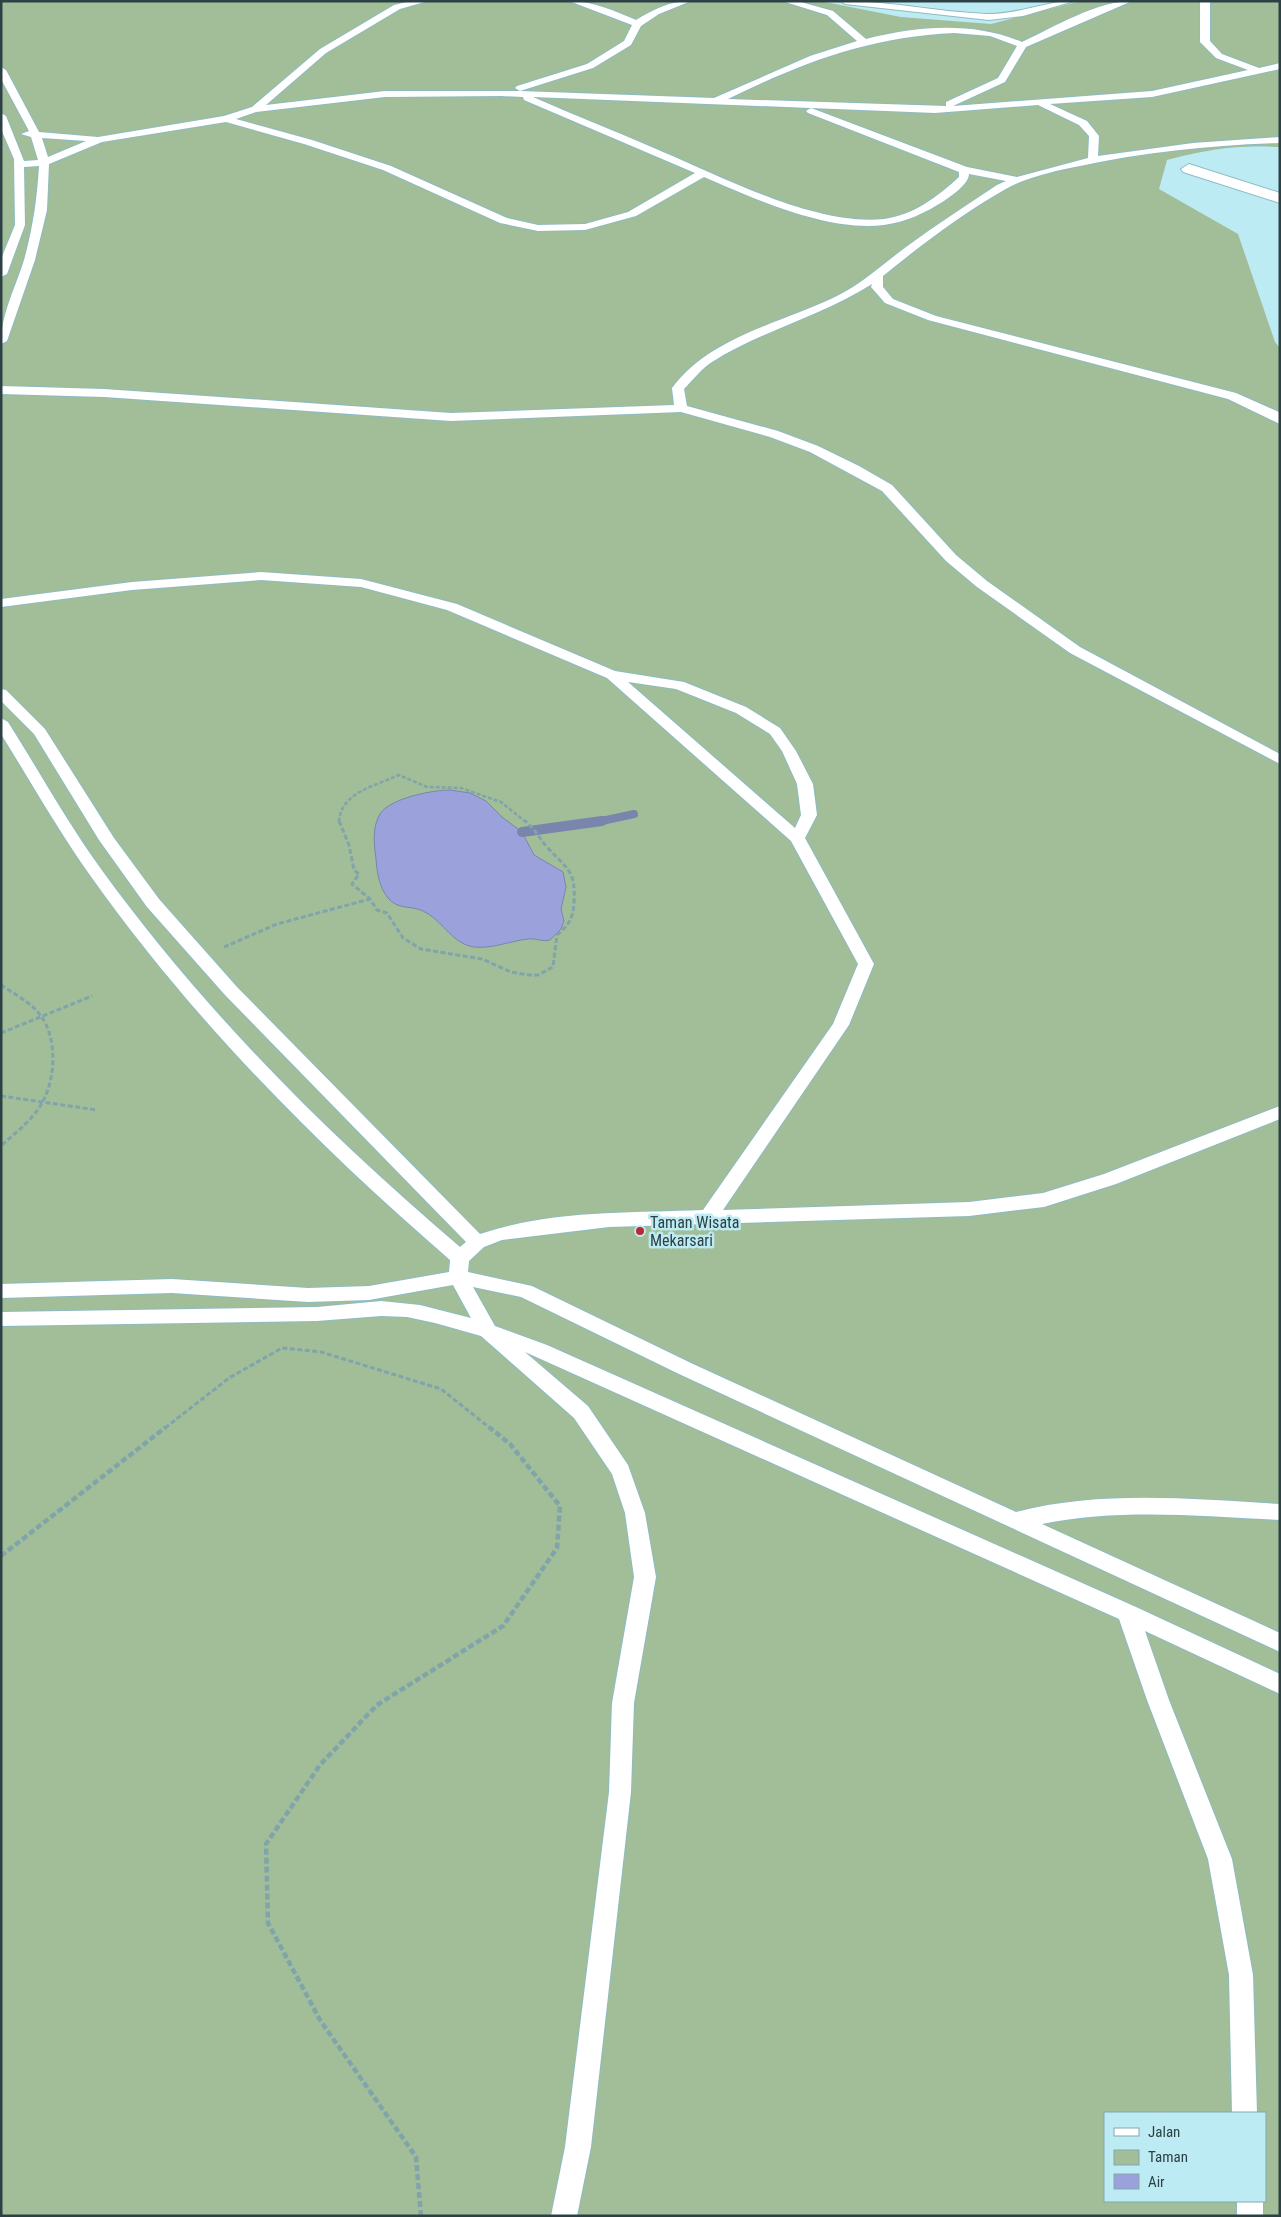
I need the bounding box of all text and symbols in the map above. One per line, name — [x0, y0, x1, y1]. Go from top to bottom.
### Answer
place label: Taman Wisata Mekarsari — [650, 1213, 739, 1250]
marker: Taman Wisata Mekarsari — [634, 1225, 646, 1237]
legend — [1104, 2112, 1266, 2202]
text: Jalan — [1148, 2123, 1180, 2141]
text: Taman — [1148, 2148, 1188, 2166]
text: Air — [1148, 2173, 1165, 2191]

